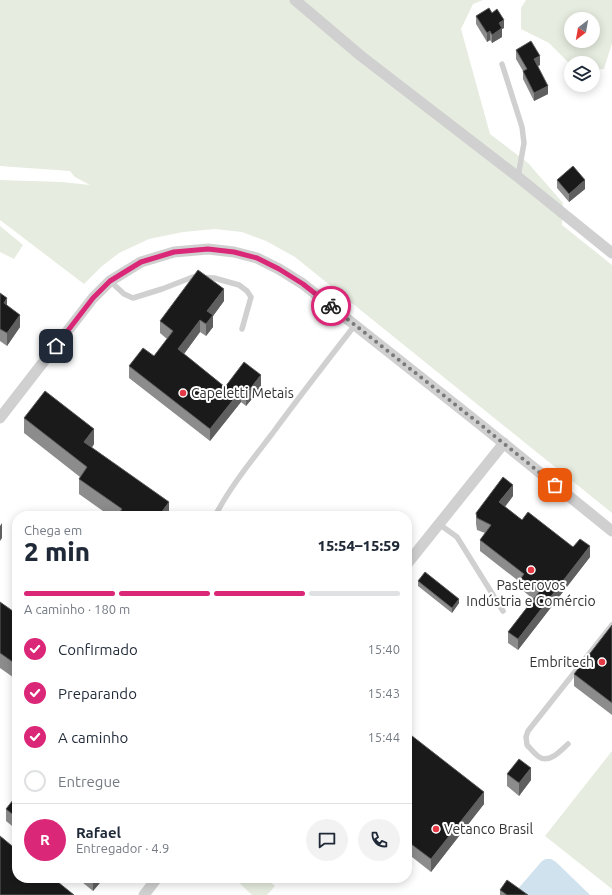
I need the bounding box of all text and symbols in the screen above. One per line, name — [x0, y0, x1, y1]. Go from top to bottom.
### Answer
north arrow — [564, 12, 600, 48]
map controls — [564, 12, 600, 92]
button: layers — [564, 56, 600, 92]
courier — [311, 286, 351, 326]
icon: bike — [320, 295, 342, 317]
pin — [39, 329, 73, 363]
icon: home — [45, 335, 67, 357]
place label: Capeletti Metais — [191, 385, 294, 401]
marker: Capeletti Metais — [178, 388, 188, 398]
pin — [538, 468, 572, 502]
icon: bag — [544, 474, 566, 496]
text: Chega em — [24, 523, 82, 537]
text: 2 min — [24, 537, 90, 566]
text: 15:54–15:59 — [317, 537, 400, 554]
marker: Pasterovos Indústria e Comércio — [526, 565, 536, 575]
place label: Pasterovos Indústria e Comércio — [466, 577, 596, 609]
text: A caminho · 180 m — [24, 602, 130, 616]
icon: check — [24, 638, 46, 660]
text: Confirmado — [58, 641, 138, 658]
text: 15:40 — [367, 642, 400, 656]
place label: Embritech — [529, 654, 594, 670]
marker: Embritech — [597, 657, 607, 667]
icon: check — [24, 682, 46, 704]
text: Preparando — [58, 685, 137, 702]
text: 15:43 — [367, 686, 400, 700]
icon: check — [24, 726, 46, 748]
text: A caminho — [58, 729, 128, 746]
text: 15:44 — [367, 730, 400, 744]
text: Entregue — [58, 773, 120, 790]
button: chat — [306, 819, 348, 861]
button: phone — [358, 819, 400, 861]
place label: Vetanco Brasil — [444, 821, 533, 837]
text: Rafael — [76, 824, 121, 841]
marker: Vetanco Brasil — [431, 824, 441, 834]
text: R — [40, 831, 50, 848]
text: Entregador · 4.9 — [76, 841, 169, 855]

